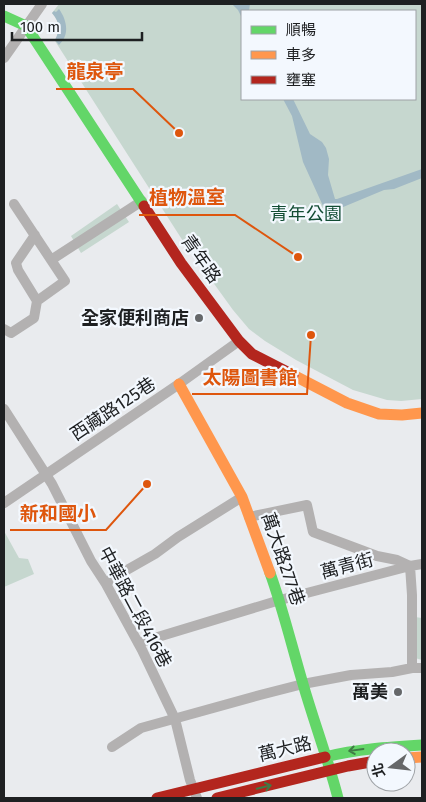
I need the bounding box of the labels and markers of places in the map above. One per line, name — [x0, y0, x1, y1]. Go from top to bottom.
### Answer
callout: 龍泉亭 — [56, 55, 133, 89]
callout: 植物溫室 — [139, 181, 235, 215]
place label: 全家便利商店 — [81, 307, 189, 329]
marker: 全家便利商店 — [193, 312, 205, 324]
callout: 太陽圖書館 — [192, 360, 307, 394]
callout: 新和國小 — [10, 496, 106, 530]
place label: 萬美 — [352, 681, 388, 703]
marker: 萬美 — [392, 686, 404, 698]

